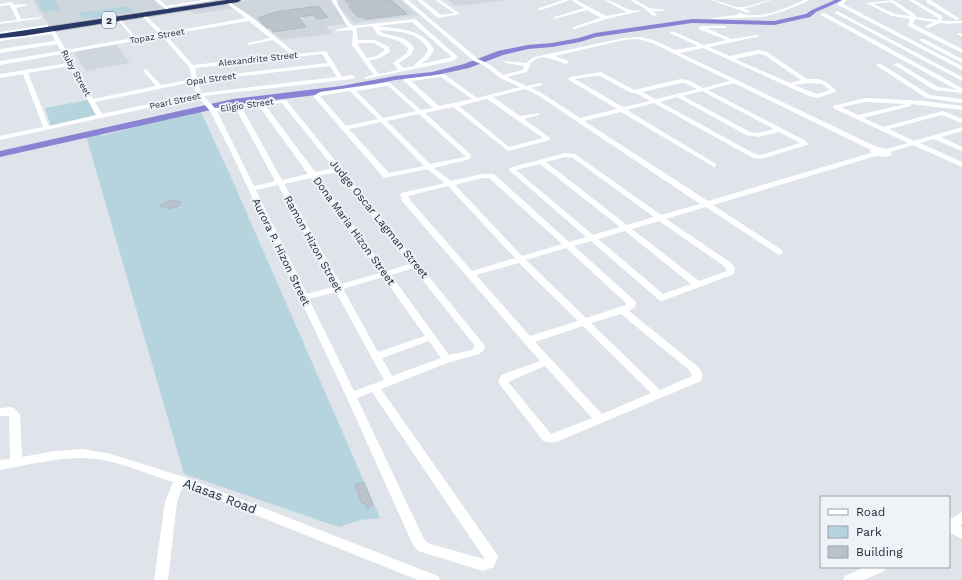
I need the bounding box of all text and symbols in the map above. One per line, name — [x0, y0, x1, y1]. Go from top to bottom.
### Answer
road number: 2 — [102, 12, 116, 28]
street label: Topaz Street — [129, 26, 185, 46]
street label: Ruby Street — [59, 48, 93, 98]
street label: Alexandrite Street — [218, 50, 298, 68]
street label: Opal Street — [186, 71, 237, 87]
street label: Pearl Street — [149, 91, 202, 111]
street label: Eligio Street — [220, 96, 274, 114]
street label: Judge Oscar Lagman Street — [327, 157, 431, 281]
street label: Dona Maria Hizon Street — [310, 174, 398, 288]
street label: Ramon Hizon Street — [281, 194, 345, 295]
street label: Aurora P. Hizon Street — [249, 196, 313, 308]
street label: Alasas Road — [181, 475, 259, 517]
legend — [820, 496, 950, 568]
text: Road — [856, 505, 885, 519]
text: Park — [856, 525, 882, 539]
text: Building — [856, 545, 903, 559]

